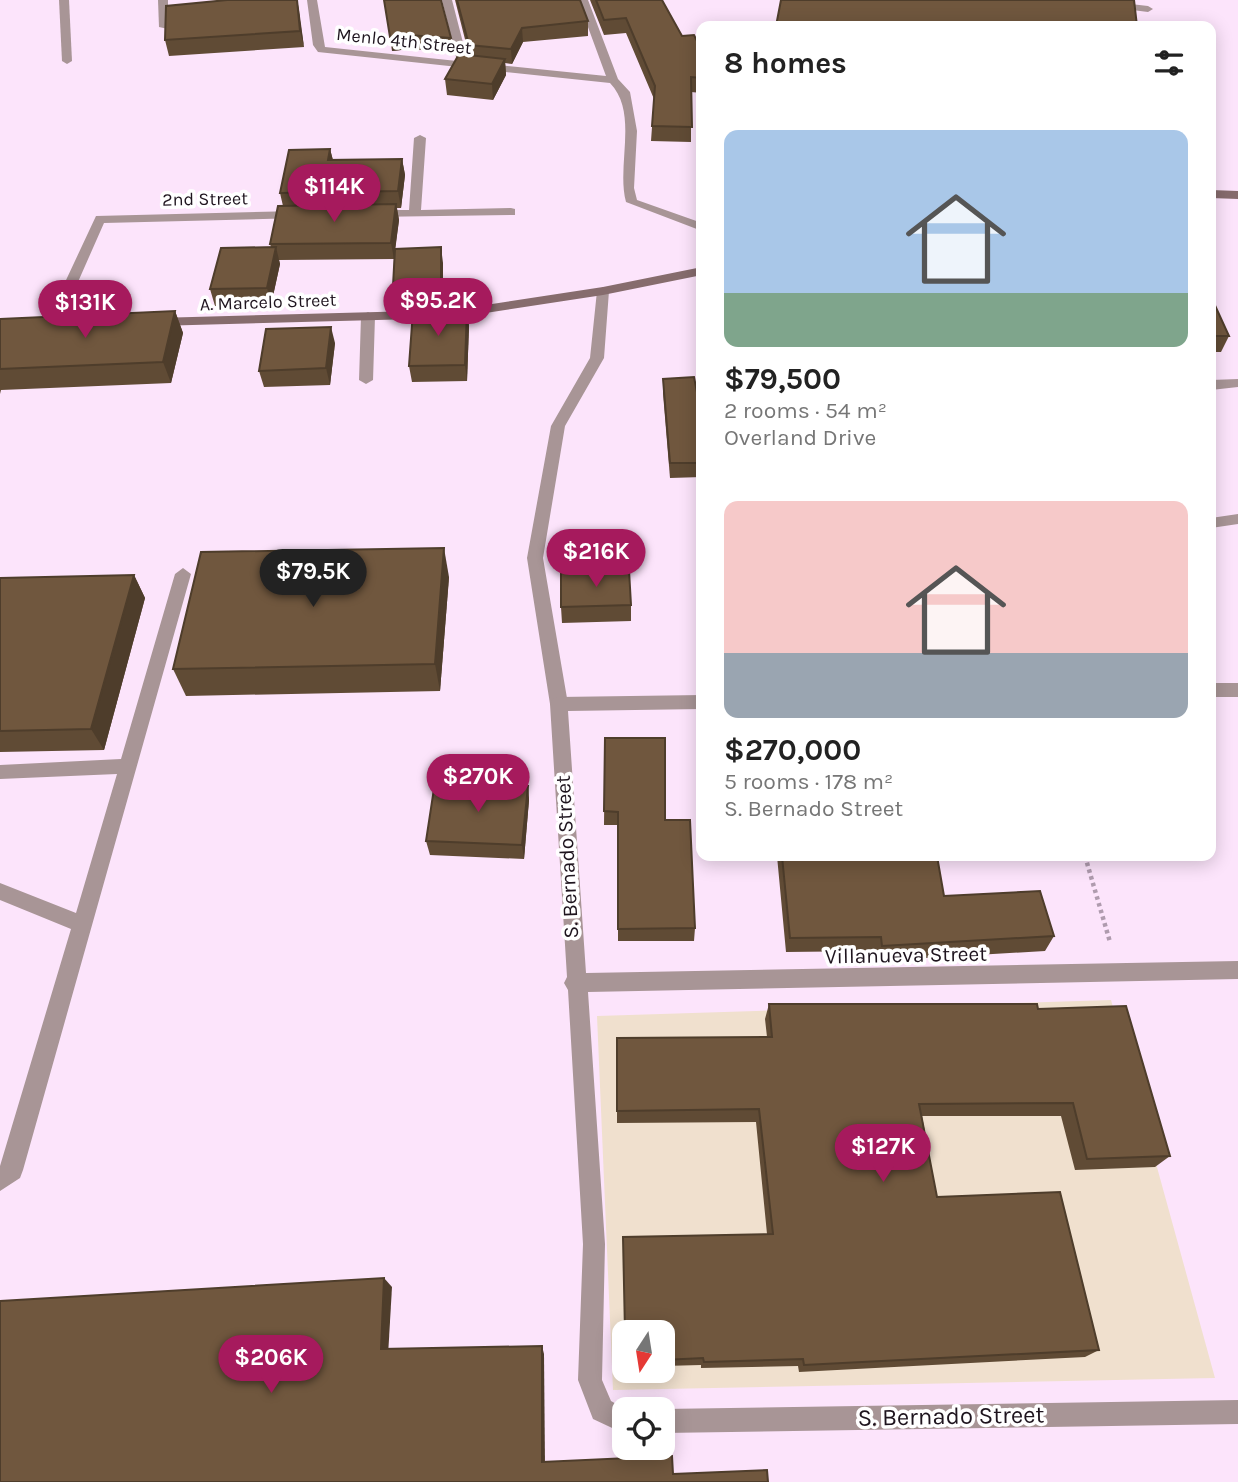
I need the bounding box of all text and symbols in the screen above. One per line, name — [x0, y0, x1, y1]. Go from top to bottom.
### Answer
street label: Menlo 4th Street — [335, 23, 473, 59]
icon: filters — [1150, 44, 1188, 82]
text: 8 homes — [724, 45, 847, 81]
pin: $114K — [285, 164, 383, 224]
text: $114K — [304, 173, 364, 200]
icon: home — [893, 176, 1019, 302]
street label: 2nd Street — [162, 187, 248, 211]
pin: $95.2K — [381, 278, 495, 338]
pin: $131K — [36, 280, 134, 340]
text: $95.2K — [399, 287, 477, 314]
text: $131K — [54, 289, 116, 316]
street label: A. Marcelo Street — [199, 289, 337, 315]
text: $79,500 — [724, 361, 841, 397]
text: 2 rooms · 54 m² — [724, 397, 887, 424]
text: Overland Drive — [724, 424, 876, 451]
pin: $216K — [547, 530, 645, 589]
text: $216K — [563, 538, 629, 565]
icon: home — [893, 547, 1019, 673]
pin: $79.5K — [256, 550, 370, 609]
text: $79.5K — [276, 558, 350, 585]
text: $270,000 — [724, 732, 861, 768]
pin: $270K — [429, 754, 527, 814]
text: $270K — [443, 763, 513, 790]
text: 5 rooms · 178 m² — [724, 768, 893, 795]
street label: S. Bernado Street — [551, 775, 583, 939]
text: S. Bernado Street — [724, 795, 903, 822]
street label: Villanueva Street — [825, 942, 987, 968]
pin: $127K — [834, 1124, 932, 1184]
text: $127K — [851, 1133, 915, 1160]
north arrow — [612, 1320, 676, 1382]
map controls — [612, 1320, 675, 1460]
pin: $206K — [222, 1336, 320, 1395]
text: $206K — [234, 1344, 308, 1371]
button: locate — [612, 1397, 675, 1460]
street label: S. Bernado Street — [857, 1400, 1045, 1432]

